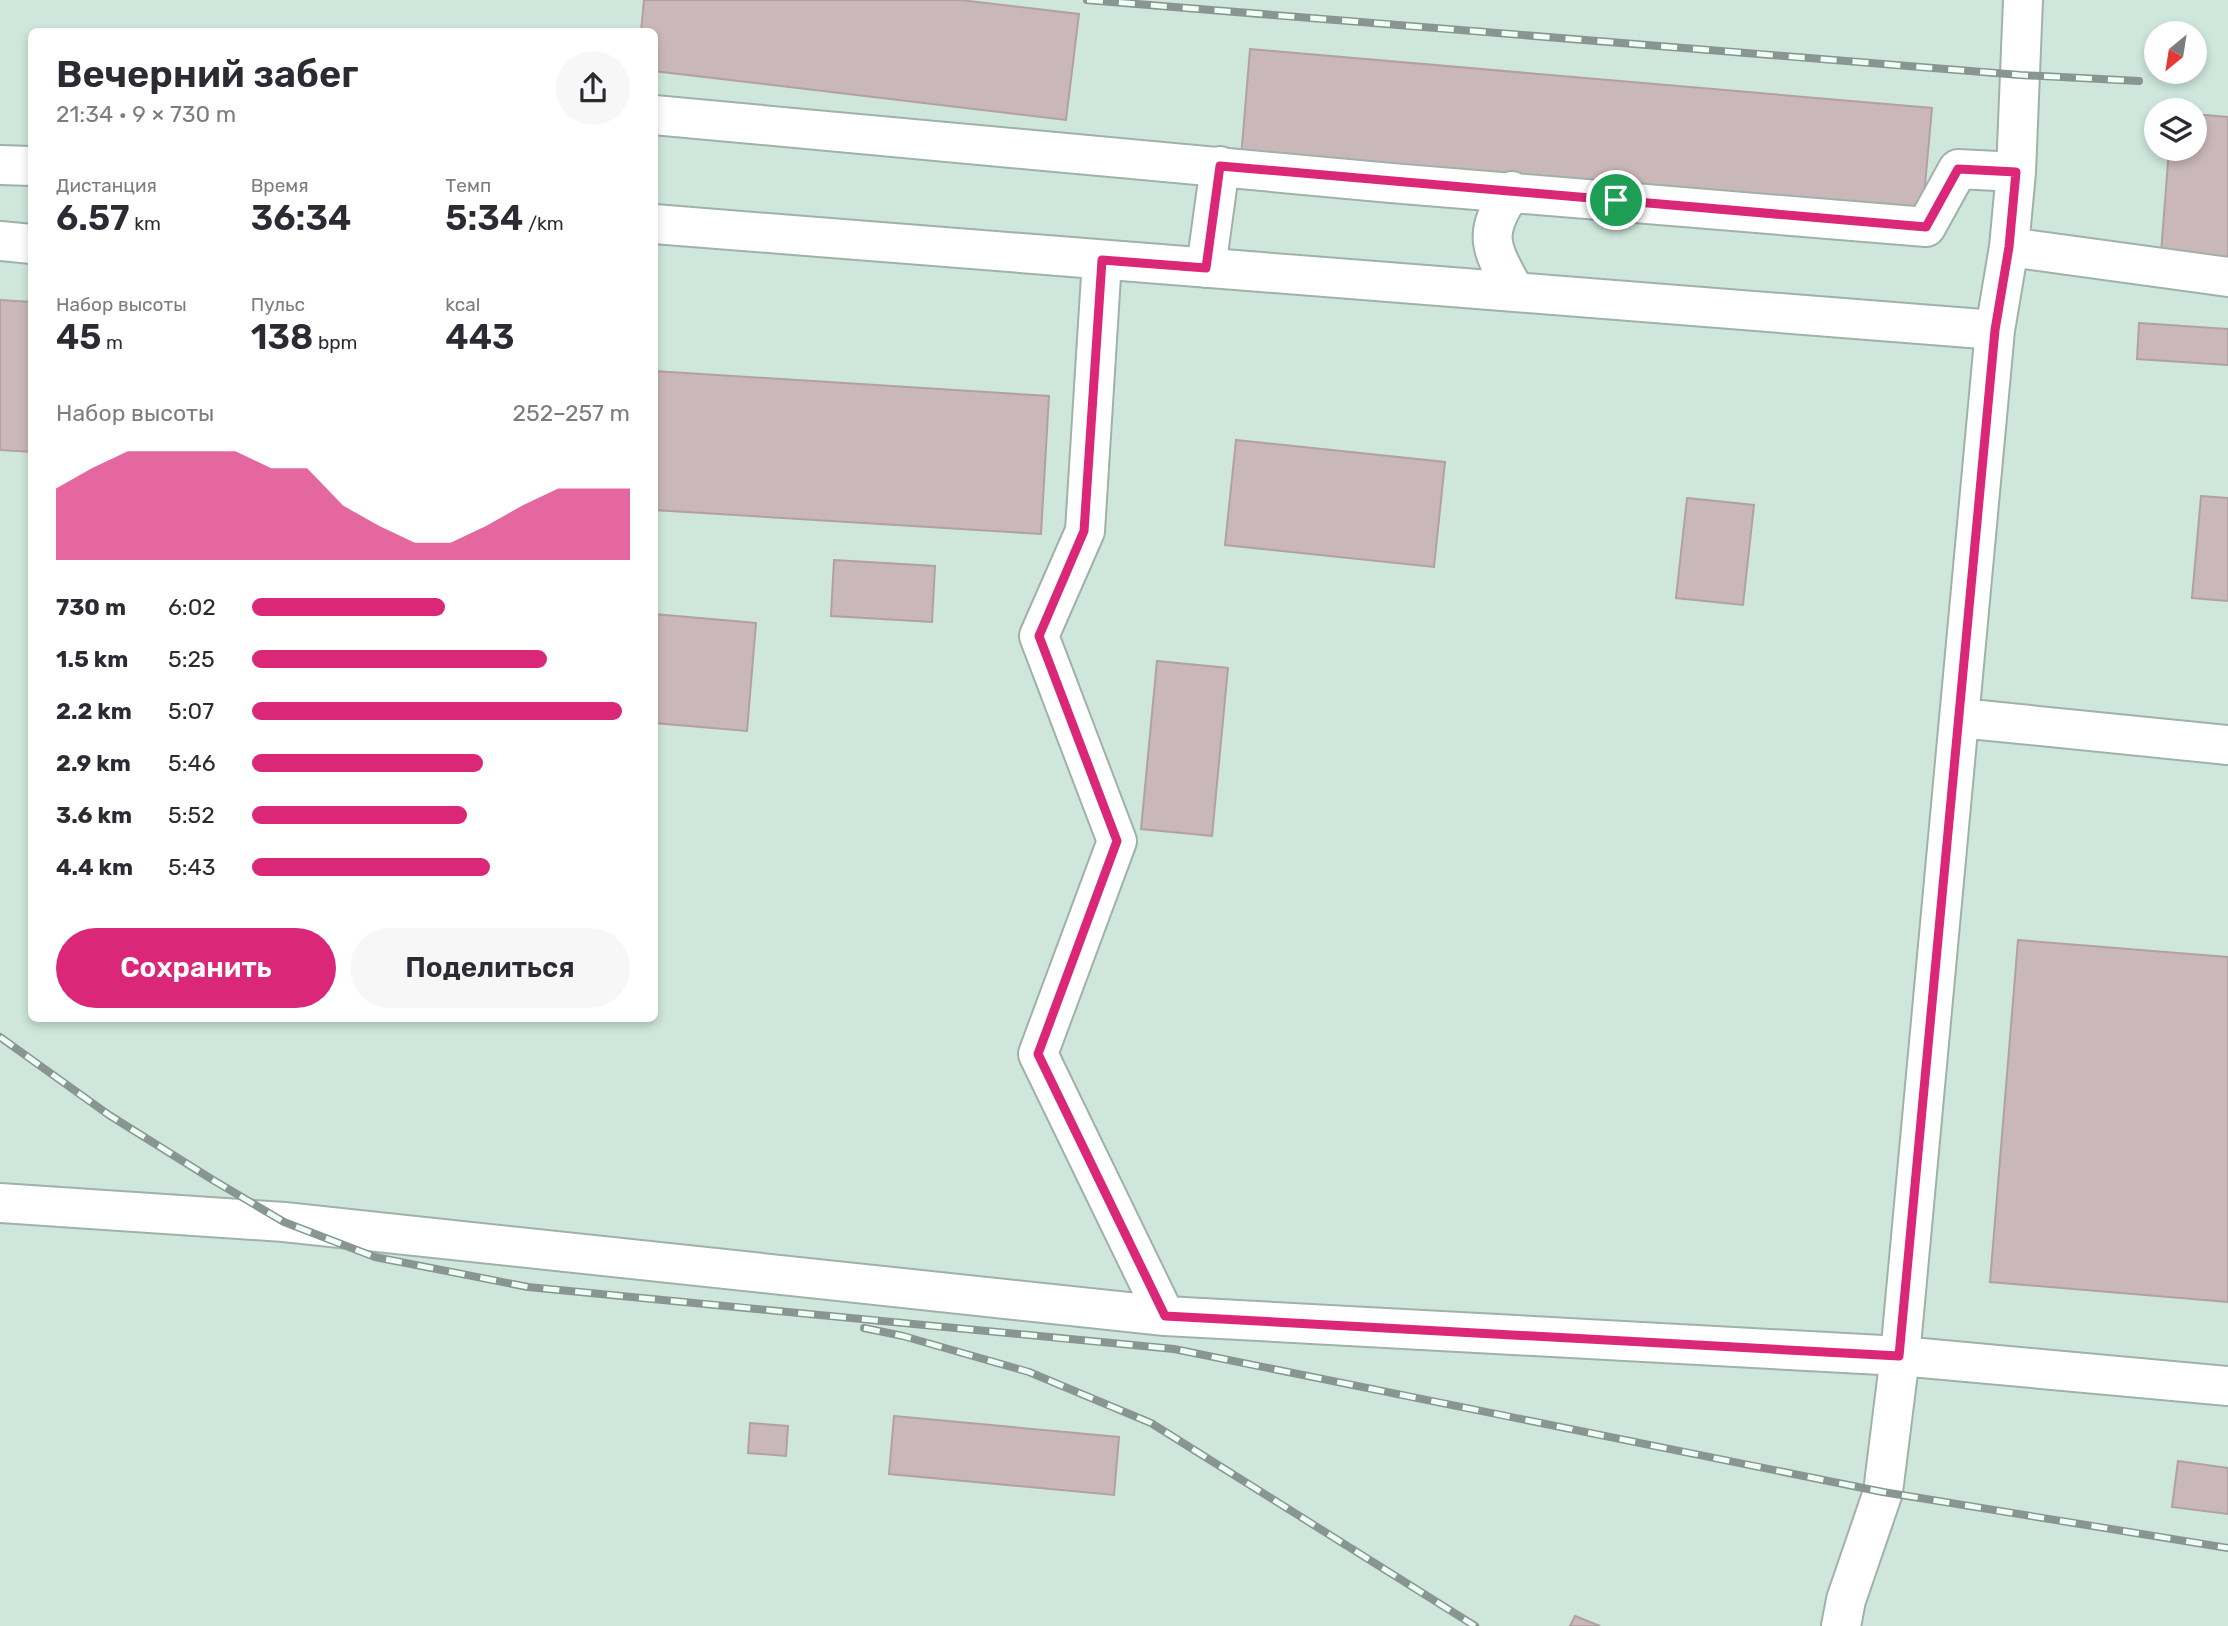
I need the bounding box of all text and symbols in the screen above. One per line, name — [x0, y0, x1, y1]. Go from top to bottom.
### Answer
north arrow — [2144, 21, 2207, 84]
map controls — [2144, 21, 2207, 161]
text: Вечерний забег — [56, 51, 358, 97]
button: share — [556, 51, 630, 125]
button: layers — [2144, 98, 2207, 161]
text: 21:34 · 9 × 730 m — [56, 100, 236, 128]
pin — [1586, 170, 1646, 230]
text: Дистанция — [56, 174, 157, 197]
text: Время — [251, 174, 309, 197]
text: Темп — [445, 174, 491, 197]
icon: arrive — [1597, 181, 1635, 219]
text: 6.57 — [56, 197, 130, 239]
text: 36:34 — [251, 197, 351, 239]
text: 5:34 — [445, 197, 523, 239]
text: km — [130, 212, 161, 235]
text: /km — [523, 212, 564, 235]
text: Набор высоты — [56, 293, 187, 316]
text: Пульс — [251, 293, 305, 316]
text: kcal — [445, 293, 480, 316]
text: 45 — [56, 316, 101, 358]
text: 138 — [251, 316, 313, 358]
text: 443 — [445, 316, 515, 358]
text: m — [101, 331, 123, 354]
text: bpm — [313, 331, 357, 354]
text: Набор высоты — [56, 399, 214, 427]
text: 252–257 m — [513, 399, 630, 427]
text: 730 m — [56, 593, 126, 621]
text: 6:02 — [168, 593, 216, 621]
text: 1.5 km — [56, 645, 128, 673]
text: 5:25 — [168, 645, 215, 673]
text: 2.2 km — [56, 697, 132, 725]
text: 5:07 — [168, 697, 214, 725]
text: 2.9 km — [56, 749, 131, 777]
text: 5:46 — [168, 749, 216, 777]
text: 3.6 km — [56, 801, 132, 829]
text: 5:52 — [168, 801, 215, 829]
text: 4.4 km — [56, 853, 133, 881]
text: 5:43 — [168, 853, 216, 881]
button: Сохранить — [56, 928, 336, 1008]
button: Поделиться — [350, 928, 630, 1008]

